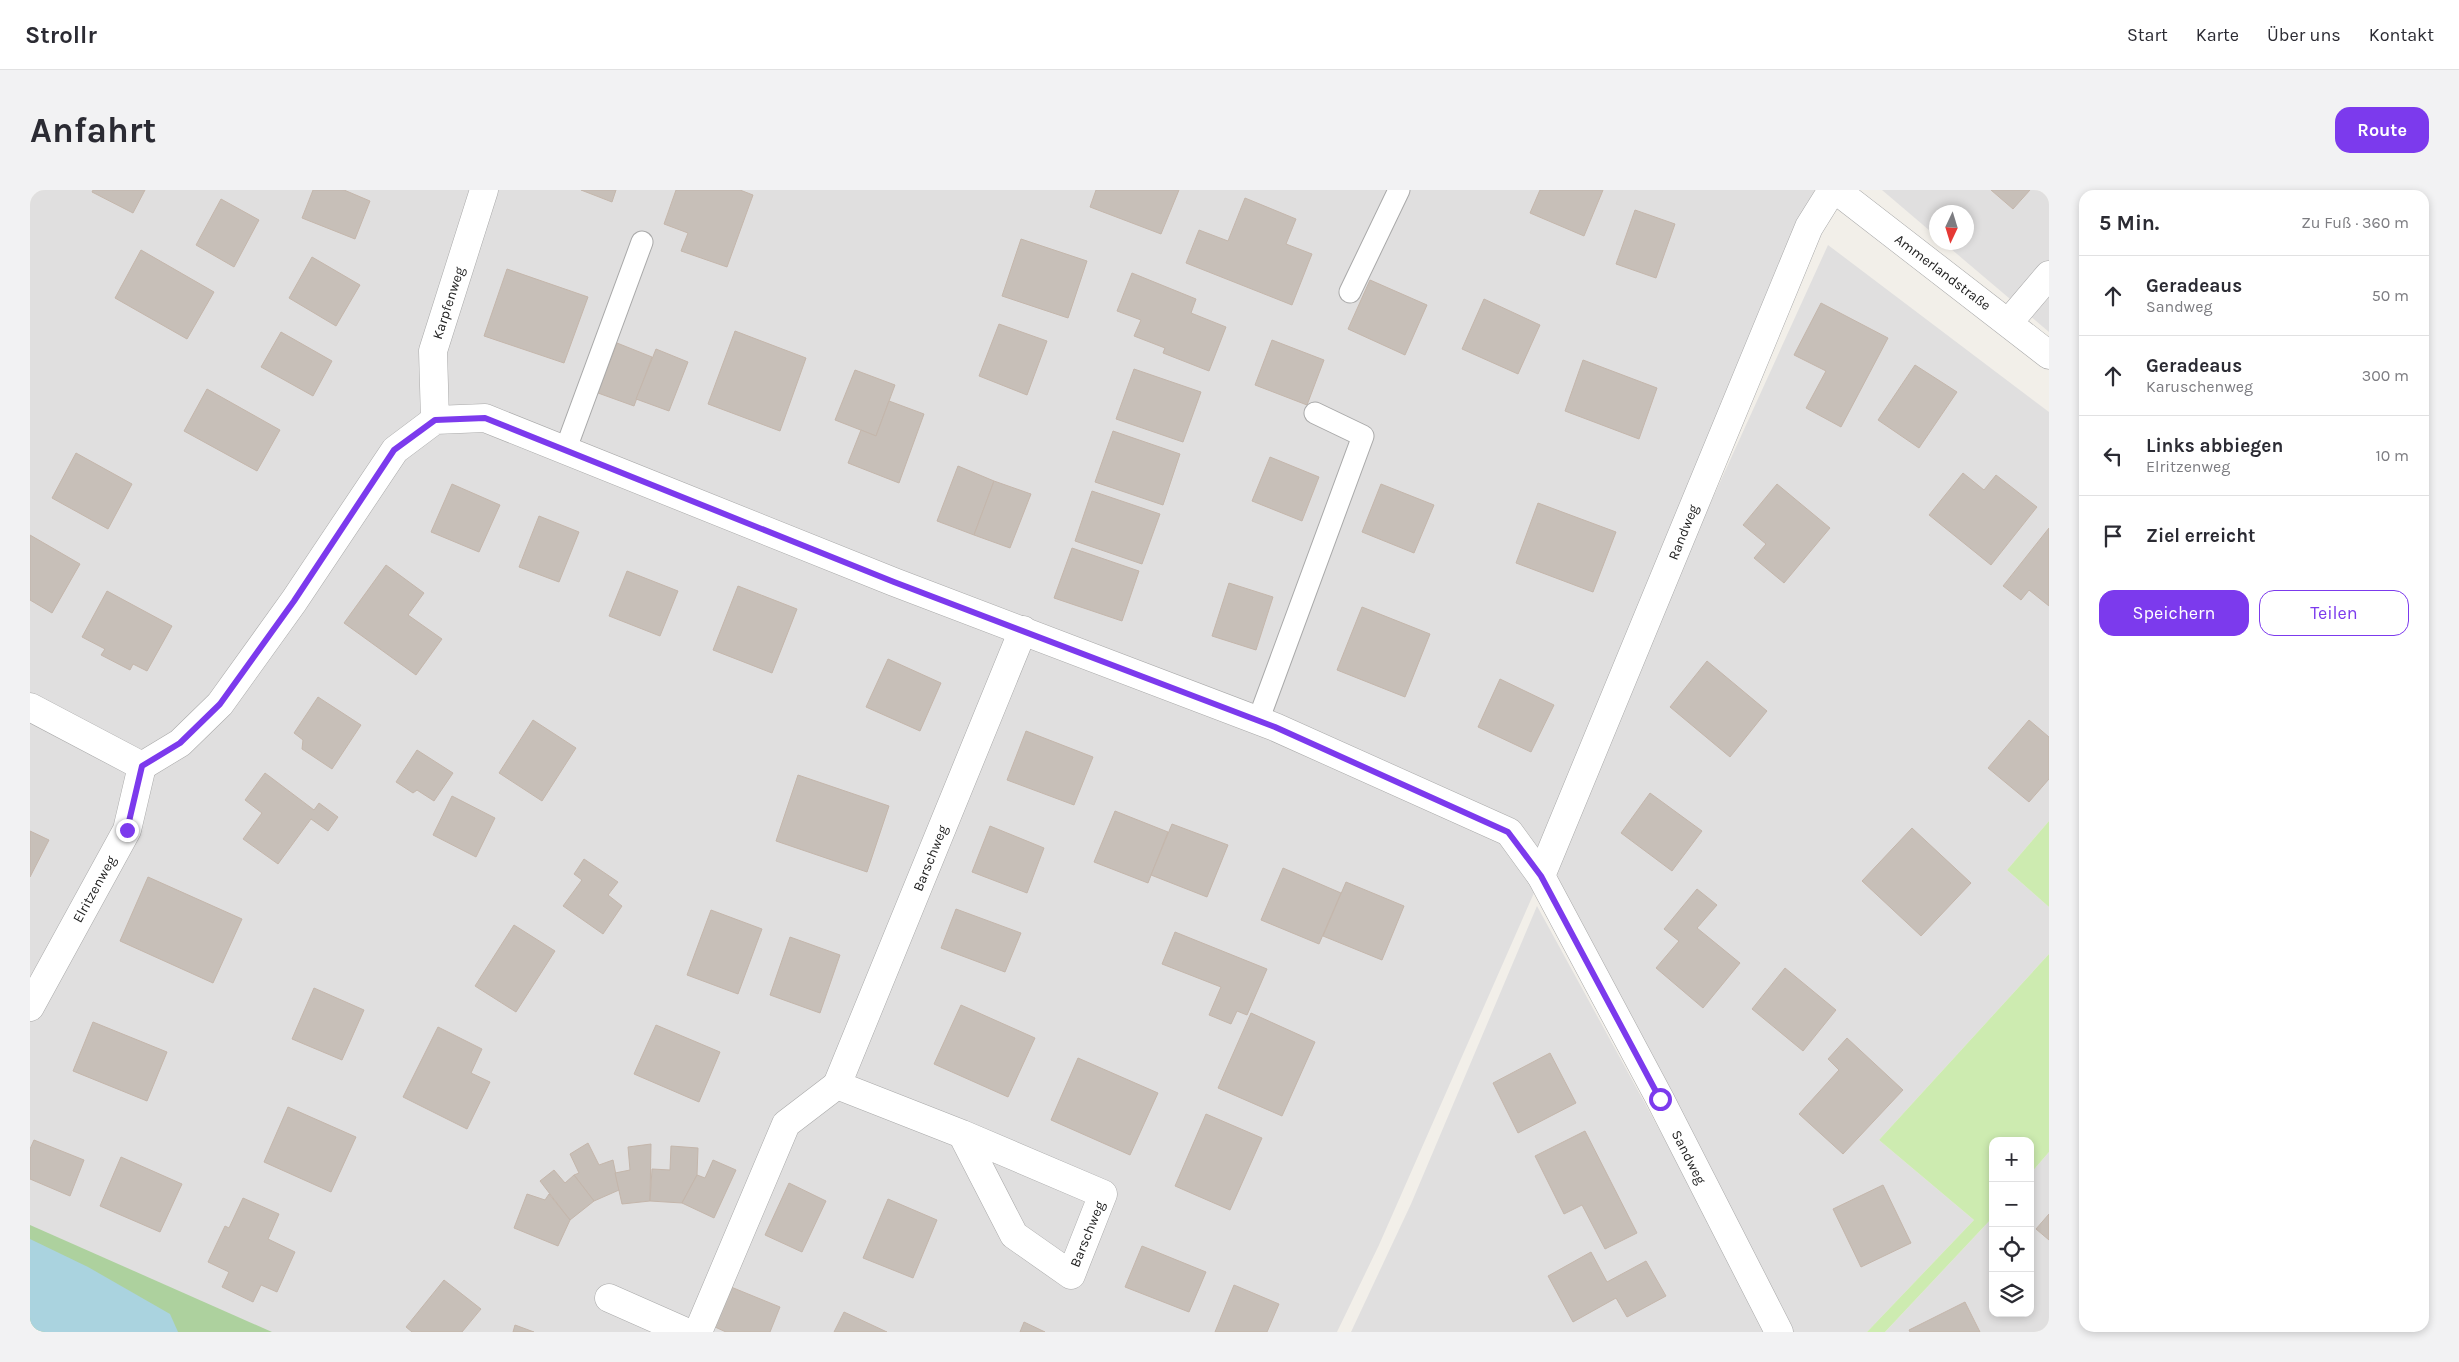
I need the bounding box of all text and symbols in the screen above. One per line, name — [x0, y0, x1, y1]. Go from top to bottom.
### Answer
text: Strollr — [25, 21, 97, 49]
text: Start — [2127, 24, 2168, 46]
text: Karte — [2196, 24, 2239, 46]
text: Über uns — [2267, 24, 2341, 46]
text: Kontakt — [2369, 24, 2434, 46]
button: Route — [2335, 107, 2429, 153]
text: Anfahrt — [30, 110, 156, 151]
north arrow — [1929, 205, 1974, 250]
text: 5 Min. — [2099, 211, 2159, 235]
text: Zu Fuß · 360 m — [2301, 213, 2409, 232]
street label: Ammerlandstraße — [1891, 231, 1994, 314]
street label: Karpfenweg — [429, 265, 468, 342]
text: Geradeaus — [2146, 275, 2242, 297]
icon: ahead — [2099, 282, 2127, 310]
text: 50 m — [2372, 286, 2409, 305]
text: Sandweg — [2146, 297, 2212, 316]
text: Geradeaus — [2146, 355, 2242, 377]
icon: ahead — [2099, 362, 2127, 390]
text: 300 m — [2362, 366, 2409, 385]
text: Karuschenweg — [2146, 377, 2253, 396]
text: Links abbiegen — [2146, 435, 2283, 457]
icon: left — [2099, 442, 2127, 470]
text: 10 m — [2375, 446, 2409, 465]
text: Elritzenweg — [2146, 457, 2230, 476]
street label: Randweg — [1665, 502, 1702, 562]
icon: arrive — [2099, 522, 2127, 550]
text: Ziel erreicht — [2146, 525, 2256, 547]
button: Speichern — [2099, 590, 2249, 636]
button: Teilen — [2259, 590, 2409, 636]
route end — [116, 819, 139, 842]
street label: Barschweg — [910, 823, 951, 894]
street label: Elritzenweg — [69, 853, 120, 926]
route start — [1649, 1088, 1672, 1111]
street label: Sandweg — [1668, 1127, 1709, 1187]
map controls — [1989, 1137, 2034, 1317]
button: + — [1989, 1137, 2034, 1182]
button: − — [1989, 1182, 2034, 1227]
street label: Barschweg — [1067, 1199, 1108, 1270]
button: locate — [1989, 1227, 2034, 1272]
button: layers — [1989, 1272, 2034, 1317]

